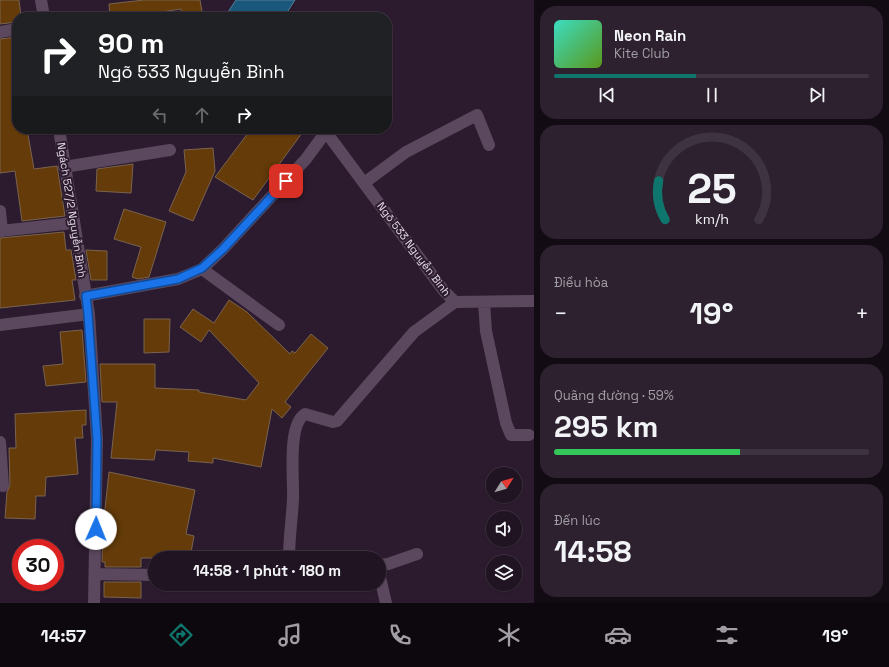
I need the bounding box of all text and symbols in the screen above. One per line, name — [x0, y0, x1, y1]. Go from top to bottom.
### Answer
text: 90 m — [98, 25, 164, 61]
text: Neon Rain — [614, 26, 686, 45]
icon: right — [32, 28, 84, 80]
text: Kite Club — [614, 45, 670, 62]
text: Ngõ 533 Nguyễn Bình — [98, 60, 285, 83]
icon: previous — [596, 84, 618, 106]
icon: pause — [701, 84, 723, 106]
icon: next — [806, 84, 828, 106]
icon: left — [149, 104, 171, 126]
icon: ahead — [191, 104, 213, 126]
icon: right — [233, 104, 255, 126]
street label: Ngách 527/2 Nguyễn Bình — [54, 141, 90, 279]
text: 25 — [687, 162, 736, 215]
pin — [269, 164, 303, 198]
icon: arrive — [275, 170, 297, 192]
street label: Ngõ 533 Nguyễn Bình — [374, 199, 454, 299]
text: km/h — [694, 210, 729, 228]
text: Điều hòa — [554, 274, 608, 291]
text: 19° — [690, 294, 733, 333]
text: − — [554, 299, 568, 327]
text: + — [855, 299, 869, 327]
text: Quãng đường · 59% — [554, 387, 674, 404]
text: 295 km — [554, 407, 658, 446]
north arrow — [486, 467, 522, 503]
map controls — [486, 467, 522, 591]
position arrow — [75, 508, 117, 550]
button: sound — [486, 511, 522, 547]
text: Đến lúc — [554, 512, 601, 529]
text: 14:58 — [554, 532, 632, 571]
speed limit sign: 30 — [12, 539, 64, 591]
button: layers — [486, 555, 522, 591]
text: 14:58 · 1 phút · 180 m — [193, 561, 341, 580]
icon: directions — [167, 621, 195, 649]
icon: music — [276, 621, 304, 649]
icon: phone — [386, 621, 414, 649]
icon: climate — [495, 621, 523, 649]
icon: car — [604, 621, 632, 649]
icon: filters — [713, 621, 741, 649]
text: 14:57 — [41, 624, 86, 647]
text: 19° — [822, 624, 848, 647]

